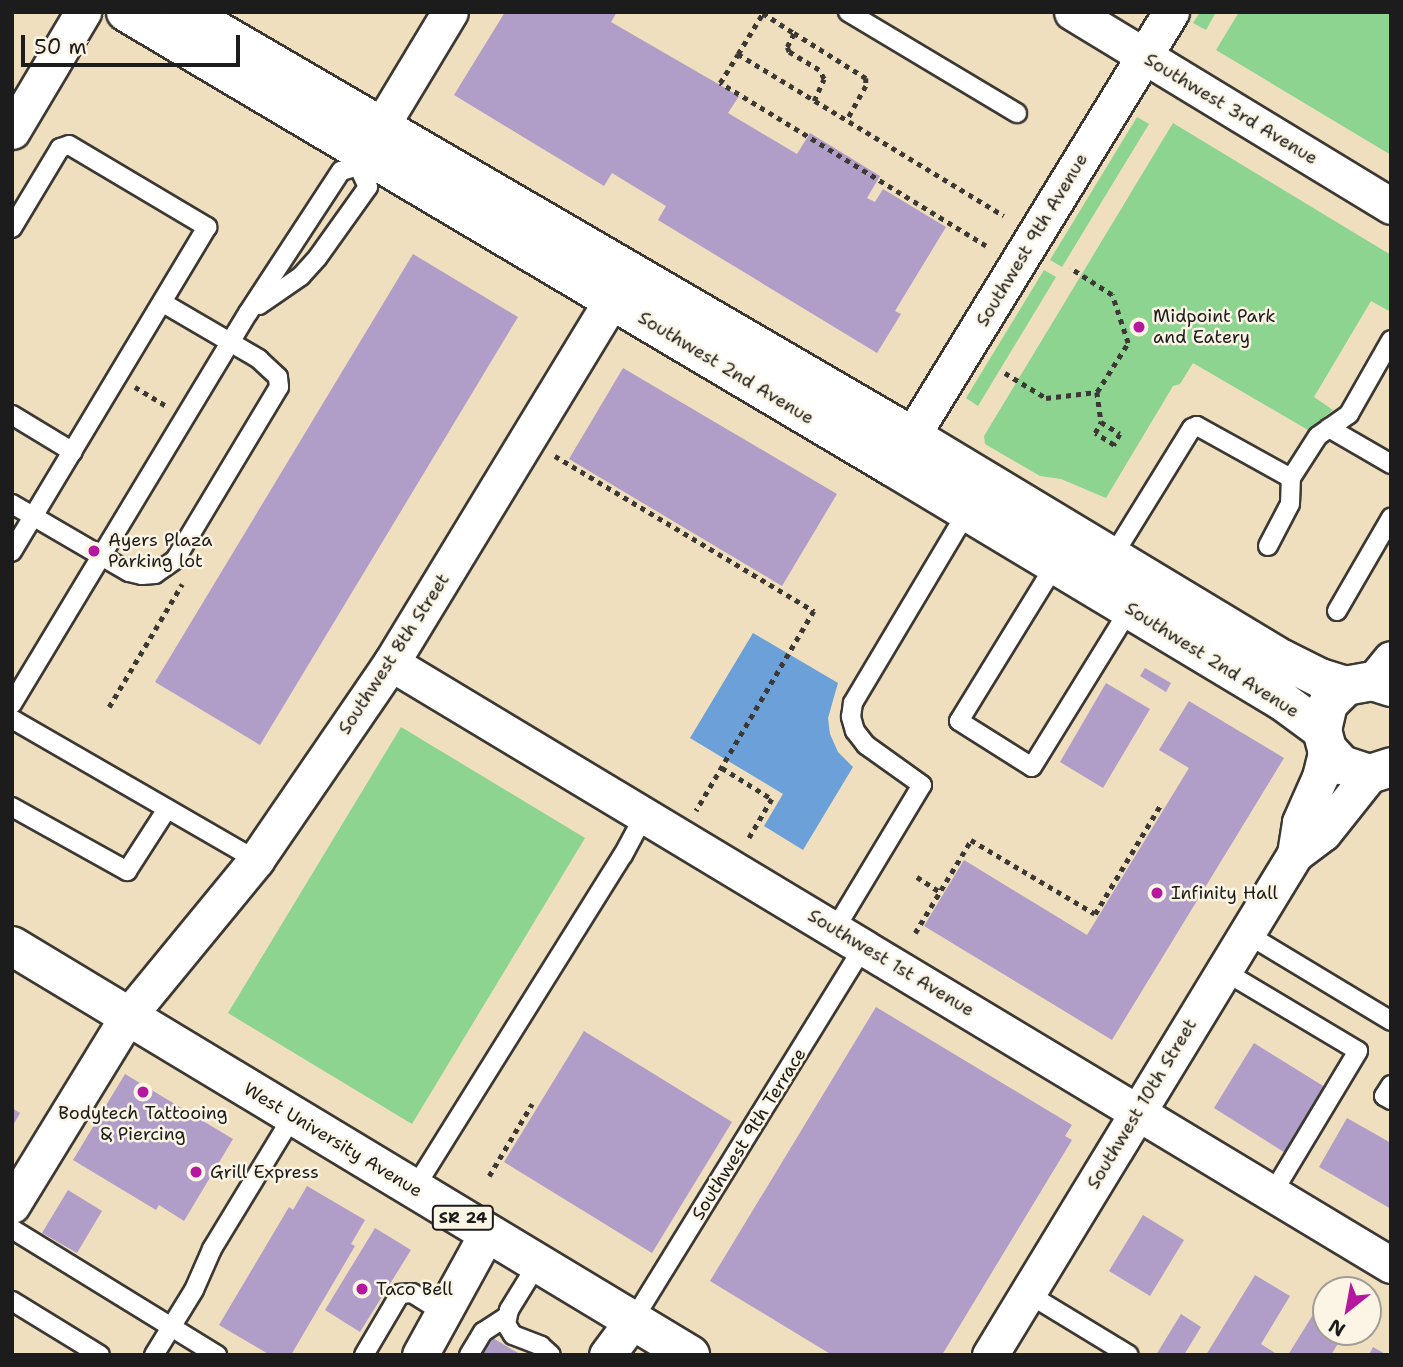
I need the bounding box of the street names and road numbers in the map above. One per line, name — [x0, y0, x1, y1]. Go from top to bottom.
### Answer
street label: Southwest 3rd Avenue — [1140, 49, 1322, 169]
street label: Southwest 9th Avenue — [972, 150, 1092, 330]
street label: Southwest 2nd Avenue — [634, 307, 818, 429]
street label: Southwest 8th Street — [334, 569, 454, 739]
street label: Southwest 2nd Avenue — [1121, 598, 1303, 722]
street label: Southwest 1st Avenue — [804, 905, 978, 1021]
street label: Southwest 10th Street — [1083, 1015, 1201, 1193]
street label: Southwest 9th Terrace — [687, 1044, 811, 1224]
street label: West University Avenue — [240, 1078, 426, 1202]
road number: SR 24 — [432, 1206, 494, 1230]

